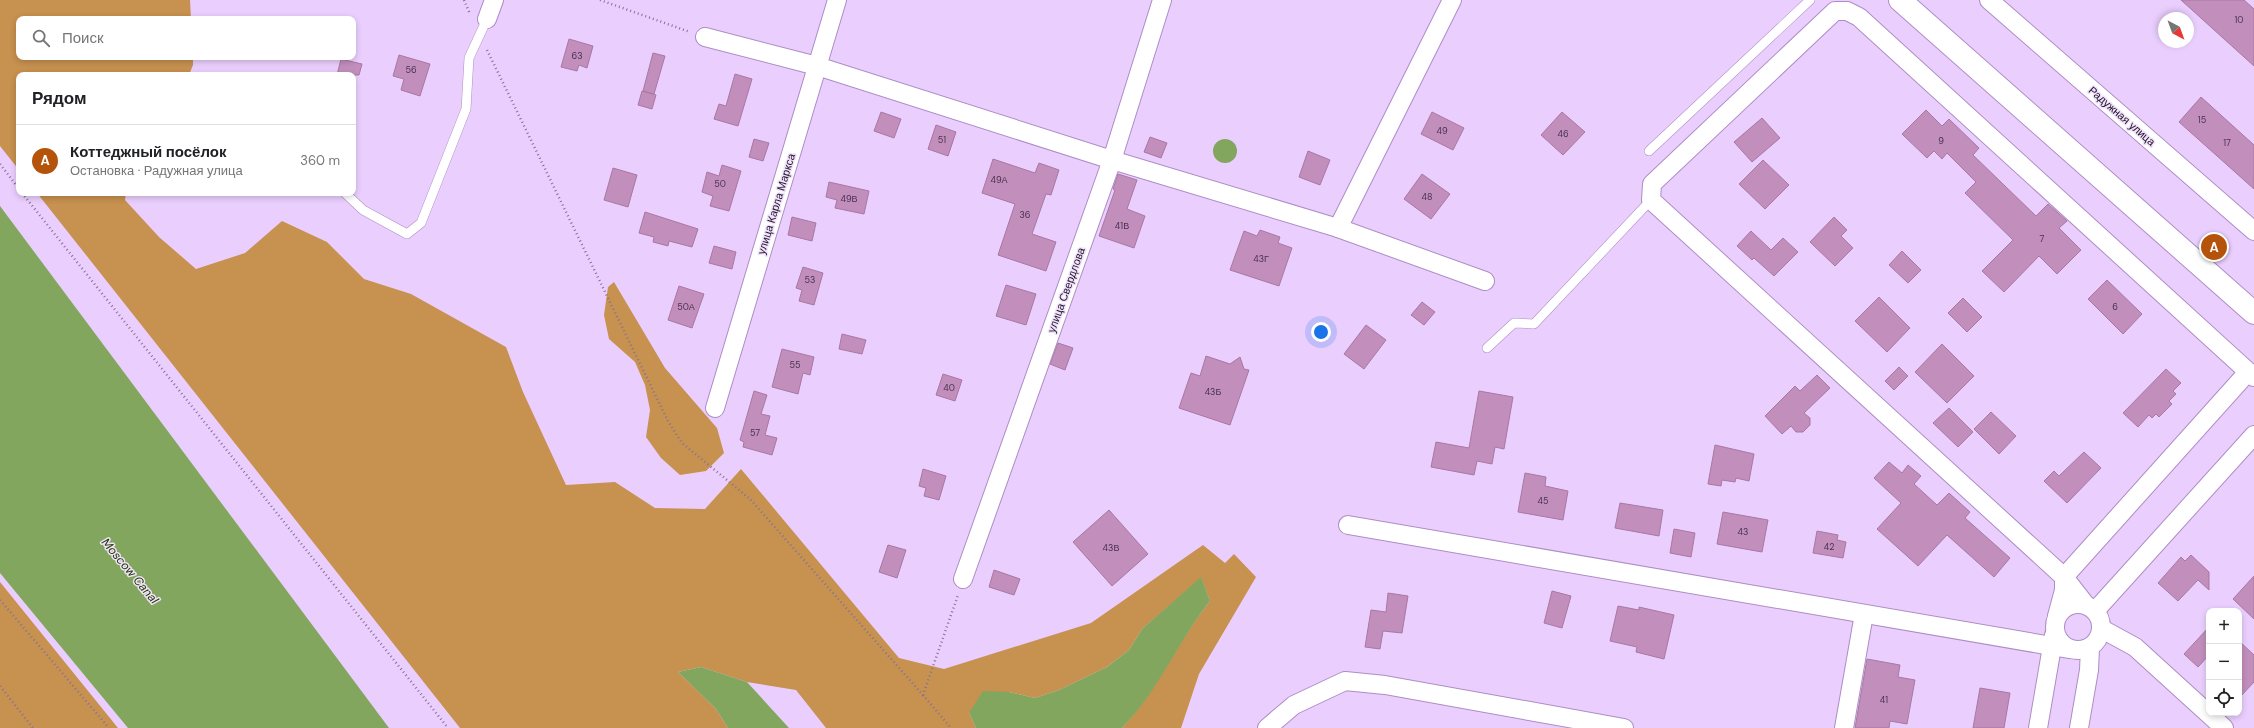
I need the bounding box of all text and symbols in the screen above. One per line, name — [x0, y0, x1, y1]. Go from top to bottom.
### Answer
north arrow — [2158, 12, 2194, 48]
house number: 10 — [2235, 14, 2243, 26]
search box — [16, 16, 356, 60]
icon: search — [30, 27, 52, 49]
text: Поиск — [62, 28, 104, 48]
house number: 63 — [572, 50, 582, 62]
house number: 56 — [405, 64, 417, 76]
street label: Радужная улица — [2086, 83, 2159, 149]
text: Рядом — [32, 87, 87, 109]
house number: 15 — [2198, 114, 2206, 126]
house number: 49 — [1436, 125, 1448, 137]
house number: 46 — [1557, 128, 1569, 140]
house number: 51 — [938, 134, 946, 146]
house number: 9 — [1938, 135, 1944, 147]
house number: 17 — [2223, 137, 2231, 149]
text: Коттеджный посёлок — [70, 142, 226, 162]
street label: улица Карла Маркса — [754, 151, 798, 256]
text: A — [40, 152, 50, 169]
text: 360 m — [300, 152, 340, 169]
text: Остановка · Радужная улица — [70, 162, 243, 179]
house number: 49А — [990, 174, 1008, 186]
house number: 50 — [714, 178, 726, 190]
house number: 48 — [1422, 191, 1432, 203]
house number: 49В — [840, 193, 858, 205]
house number: 36 — [1020, 209, 1031, 221]
house number: 41В — [1115, 220, 1129, 232]
pin: A — [2201, 232, 2227, 262]
house number: 7 — [2040, 233, 2045, 245]
street label: улица Свердлова — [1044, 245, 1088, 335]
house number: 43Г — [1253, 253, 1269, 265]
house number: 53 — [805, 274, 815, 286]
house number: 50А — [677, 301, 695, 313]
house number: 6 — [2112, 301, 2118, 313]
your location — [1311, 322, 1331, 342]
house number: 55 — [790, 359, 800, 371]
house number: 40 — [943, 382, 955, 394]
house number: 43Б — [1205, 386, 1221, 398]
house number: 57 — [750, 427, 760, 439]
house number: 45 — [1538, 495, 1548, 507]
house number: 43 — [1738, 526, 1748, 538]
water label: Moscow Canal — [98, 535, 162, 607]
house number: 42 — [1824, 541, 1834, 553]
house number: 43В — [1103, 542, 1119, 554]
map controls — [2206, 608, 2242, 716]
button: + — [2206, 608, 2242, 644]
button: − — [2206, 644, 2242, 680]
button: locate — [2206, 680, 2242, 716]
house number: 41 — [1880, 694, 1888, 706]

